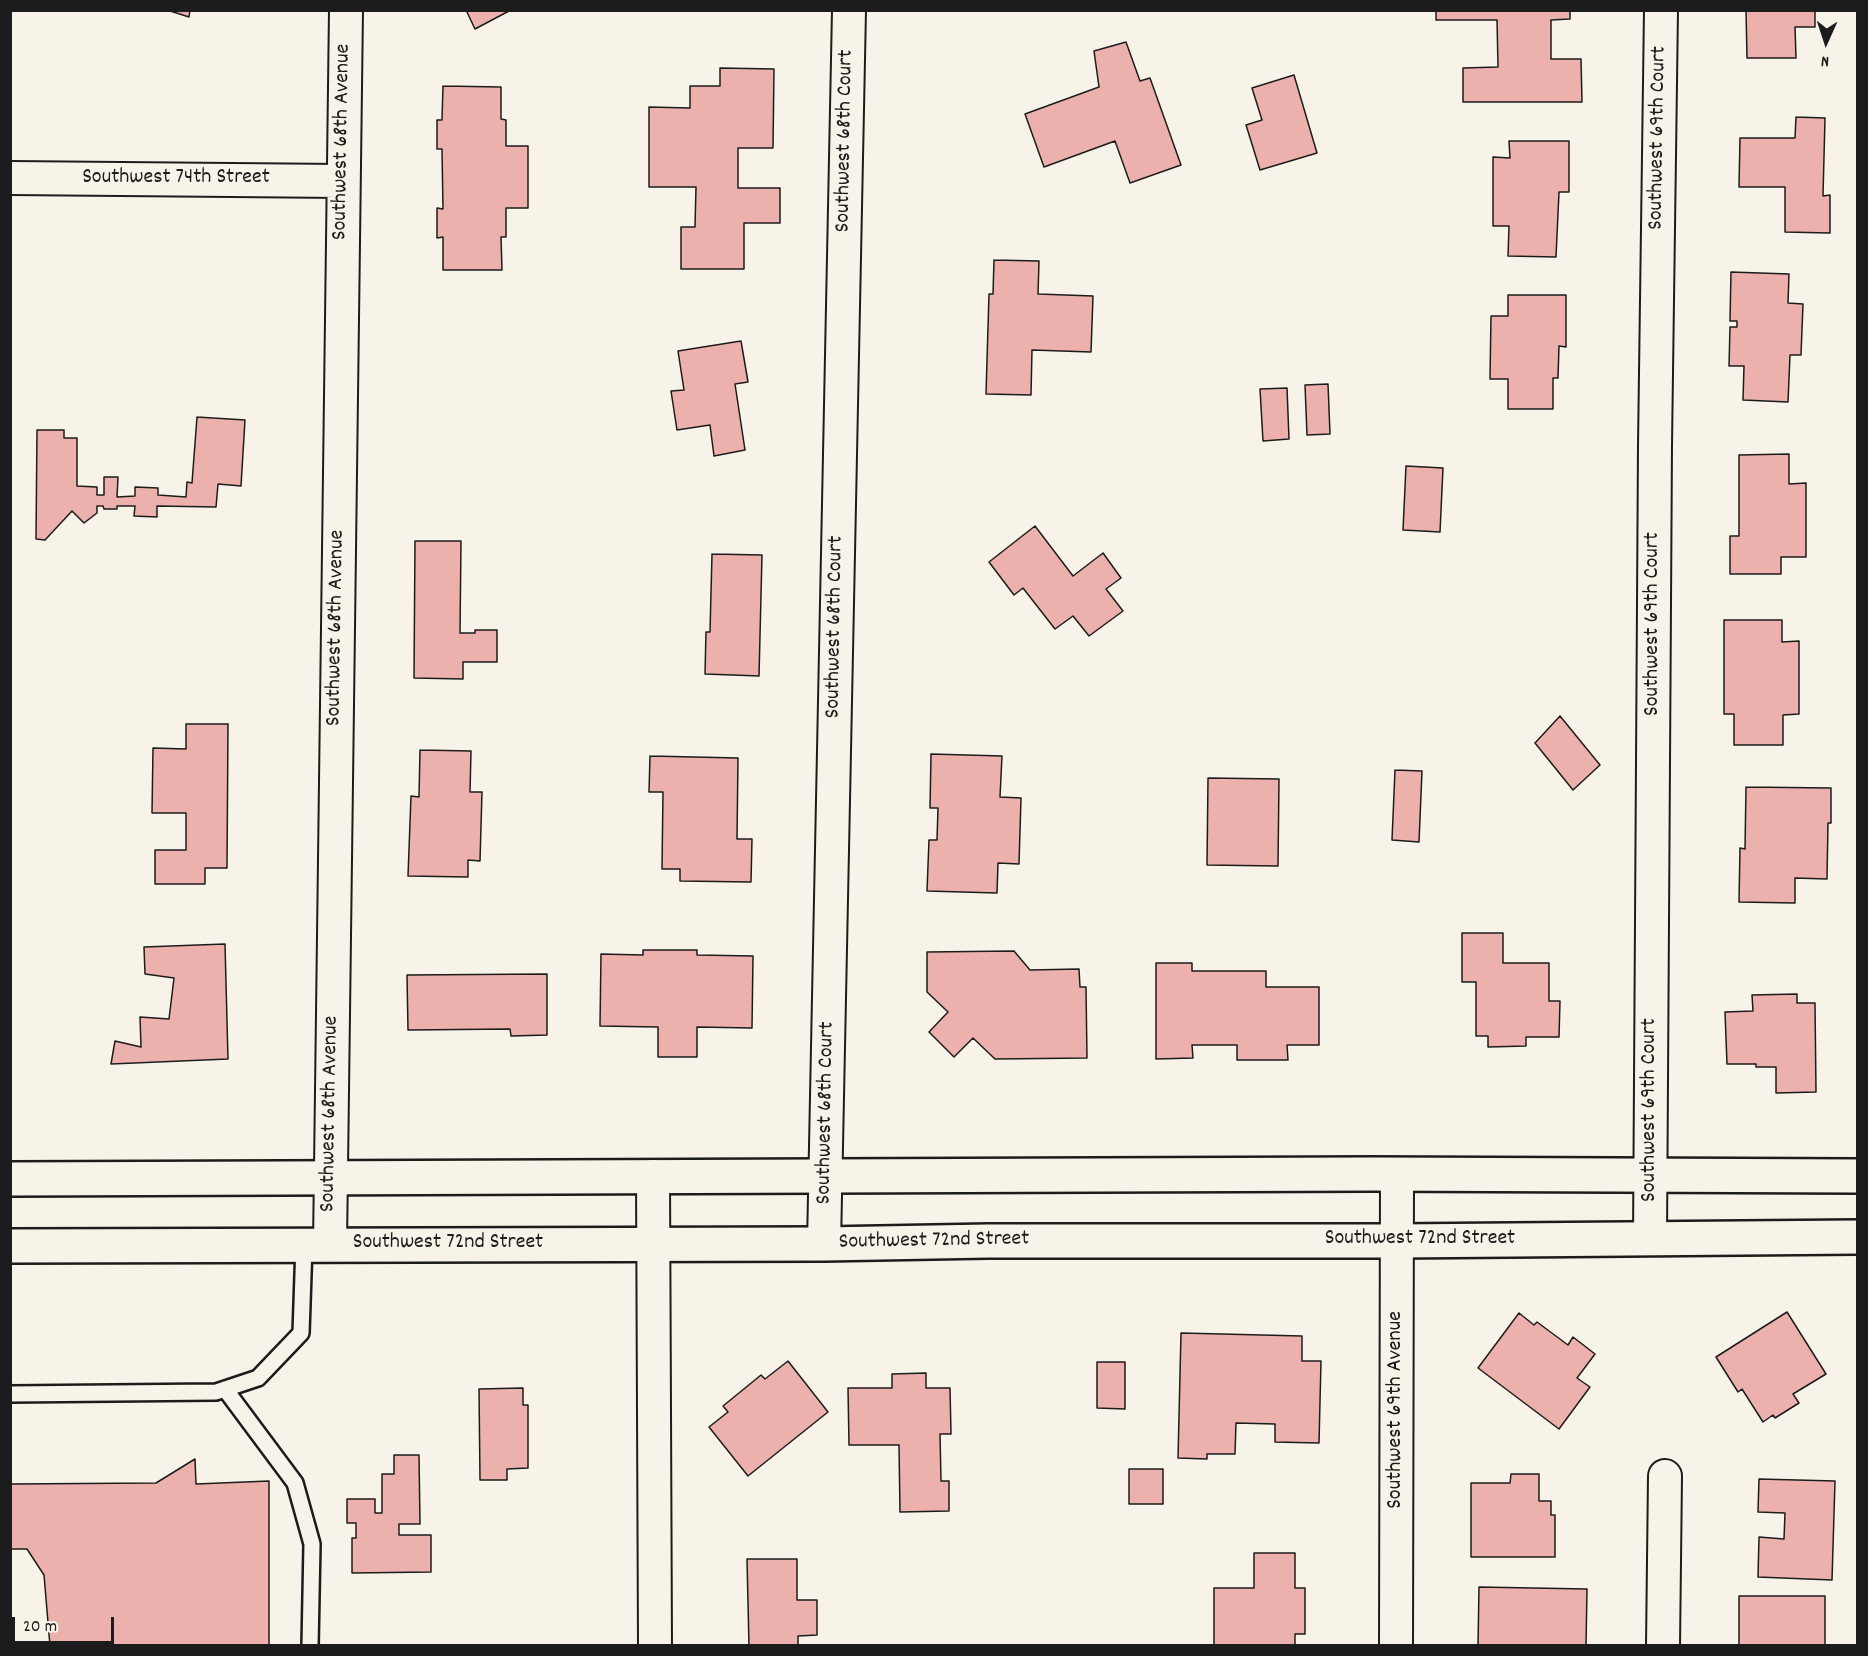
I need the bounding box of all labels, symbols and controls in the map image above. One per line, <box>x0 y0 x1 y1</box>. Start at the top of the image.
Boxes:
north arrow <box>1796 12 1856 72</box>
street label: Southwest 68th Avenue <box>328 44 358 240</box>
street label: Southwest 69th Court <box>1644 46 1674 230</box>
street label: Southwest 68th Court <box>831 49 861 233</box>
text: N <box>1820 49 1830 72</box>
street label: Southwest 74th Street <box>82 166 270 192</box>
street label: Southwest 68th Avenue <box>322 530 352 726</box>
street label: Southwest 69th Court <box>1641 532 1667 716</box>
street label: Southwest 68th Court <box>821 535 851 719</box>
street label: Southwest 68th Avenue <box>316 1016 346 1212</box>
street label: Southwest 69th Court <box>1638 1018 1664 1202</box>
street label: Southwest 68th Court <box>812 1021 842 1205</box>
street label: Southwest 72nd Street <box>839 1227 1029 1257</box>
street label: Southwest 72nd Street <box>1325 1227 1515 1253</box>
street label: Southwest 72nd Street <box>353 1231 543 1257</box>
street label: Southwest 69th Avenue <box>1384 1311 1410 1509</box>
scale bar <box>15 1605 117 1643</box>
text: 20 m <box>23 1615 57 1640</box>

